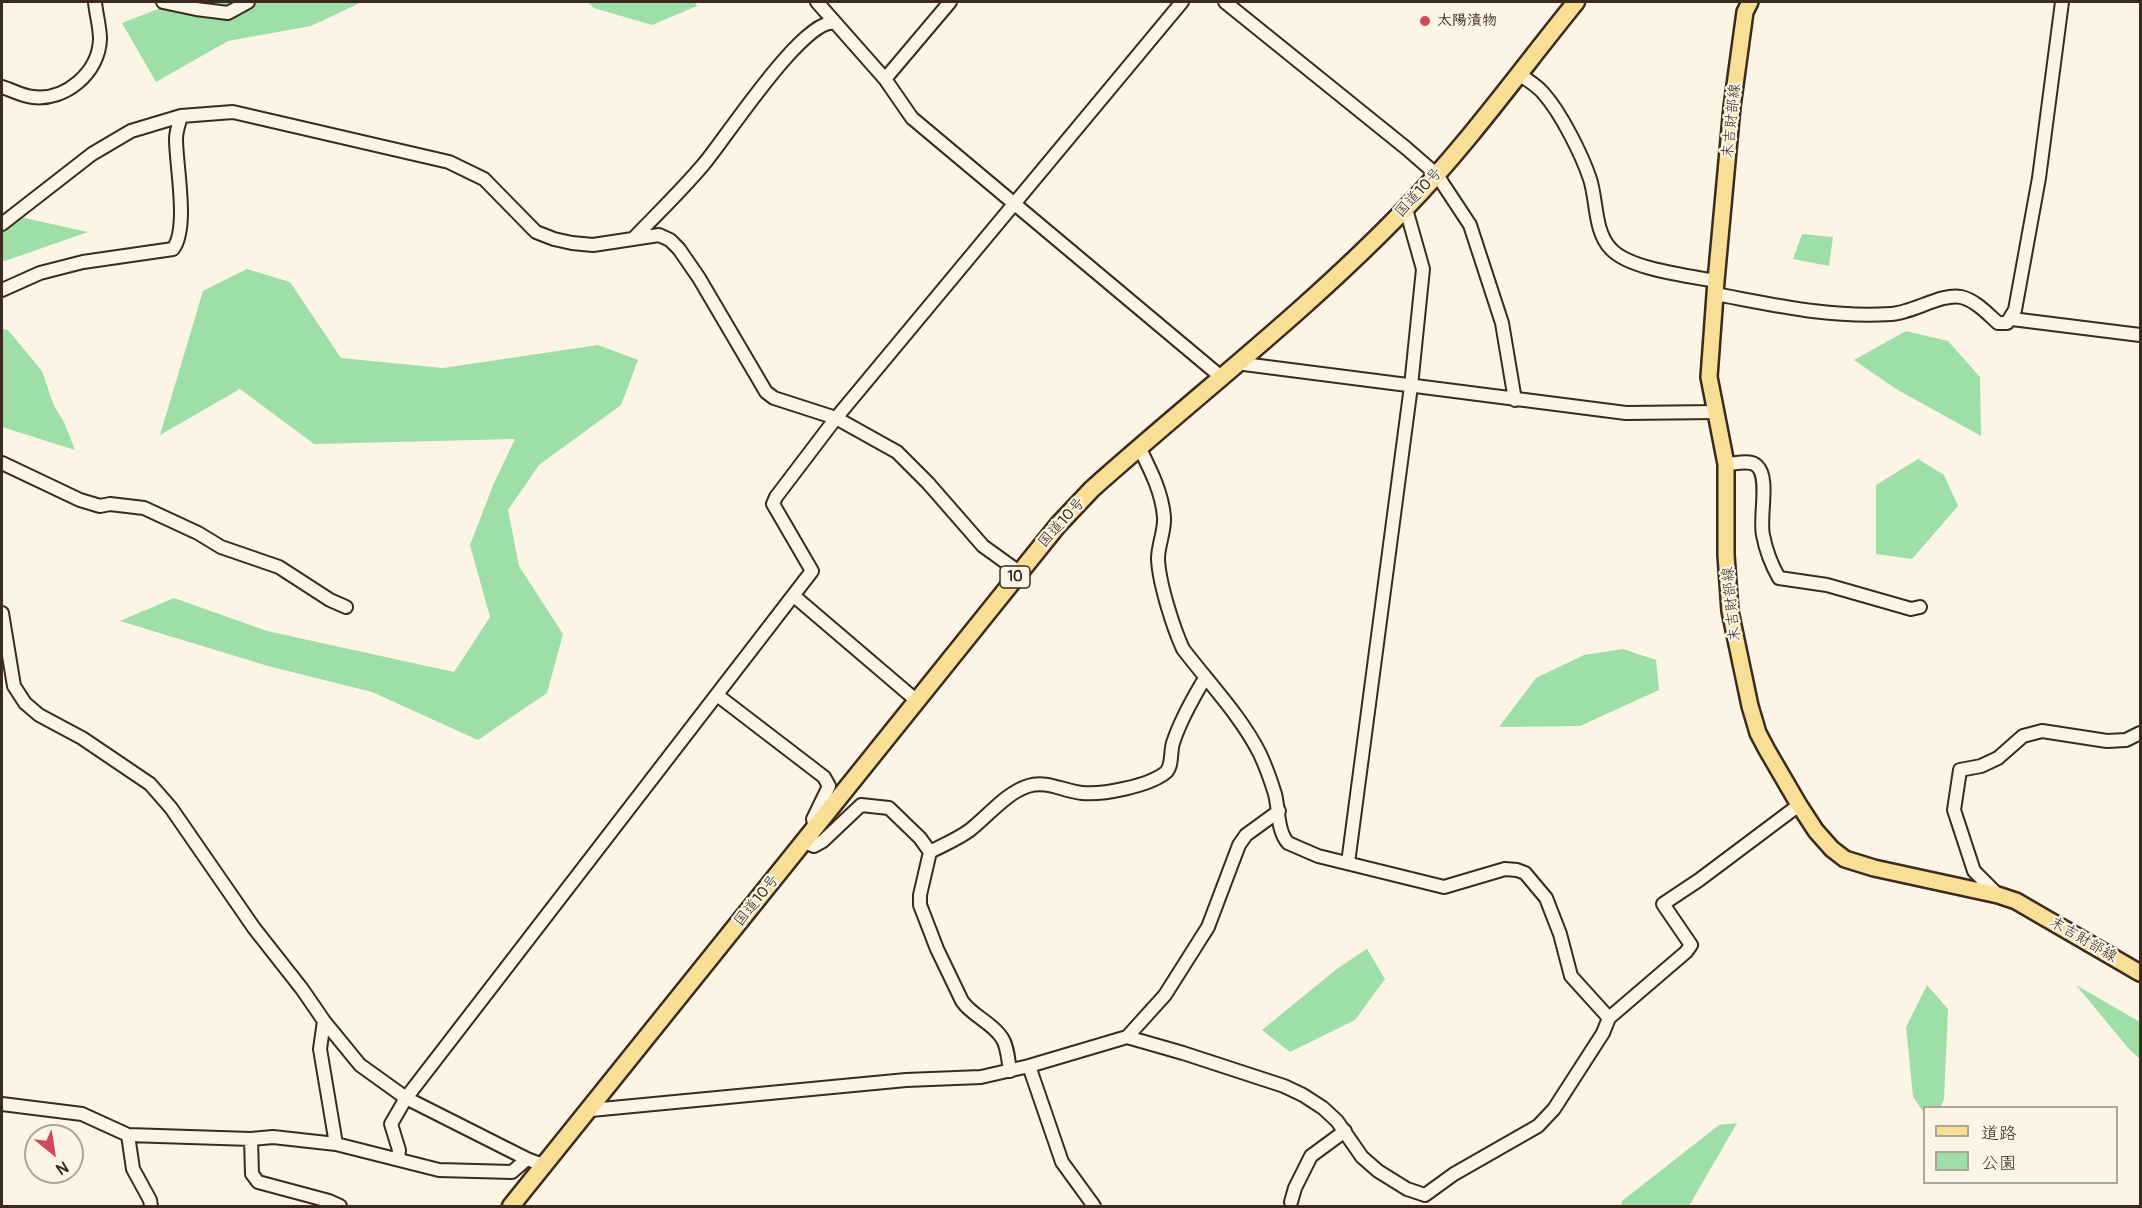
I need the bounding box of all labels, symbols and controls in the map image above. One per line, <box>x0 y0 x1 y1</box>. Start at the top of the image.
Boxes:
place label: 太陽漬物 <box>1437 12 1497 30</box>
marker: 太陽漬物 <box>1418 14 1432 28</box>
street label: 末吉財部線 <box>1719 83 1745 159</box>
street label: 国道10号 <box>1392 165 1446 221</box>
street label: 国道10号 <box>1035 494 1089 552</box>
road number: 10 <box>1000 566 1030 588</box>
street label: 末吉財部線 <box>1719 566 1745 642</box>
street label: 国道10号 <box>731 872 783 930</box>
street label: 末吉財部線 <box>2046 913 2120 967</box>
legend <box>1923 1106 2118 1184</box>
text: 道路 <box>1981 1122 2017 1145</box>
north arrow <box>24 1124 84 1184</box>
text: 公園 <box>1981 1152 2017 1175</box>
text: N <box>52 1156 72 1179</box>

